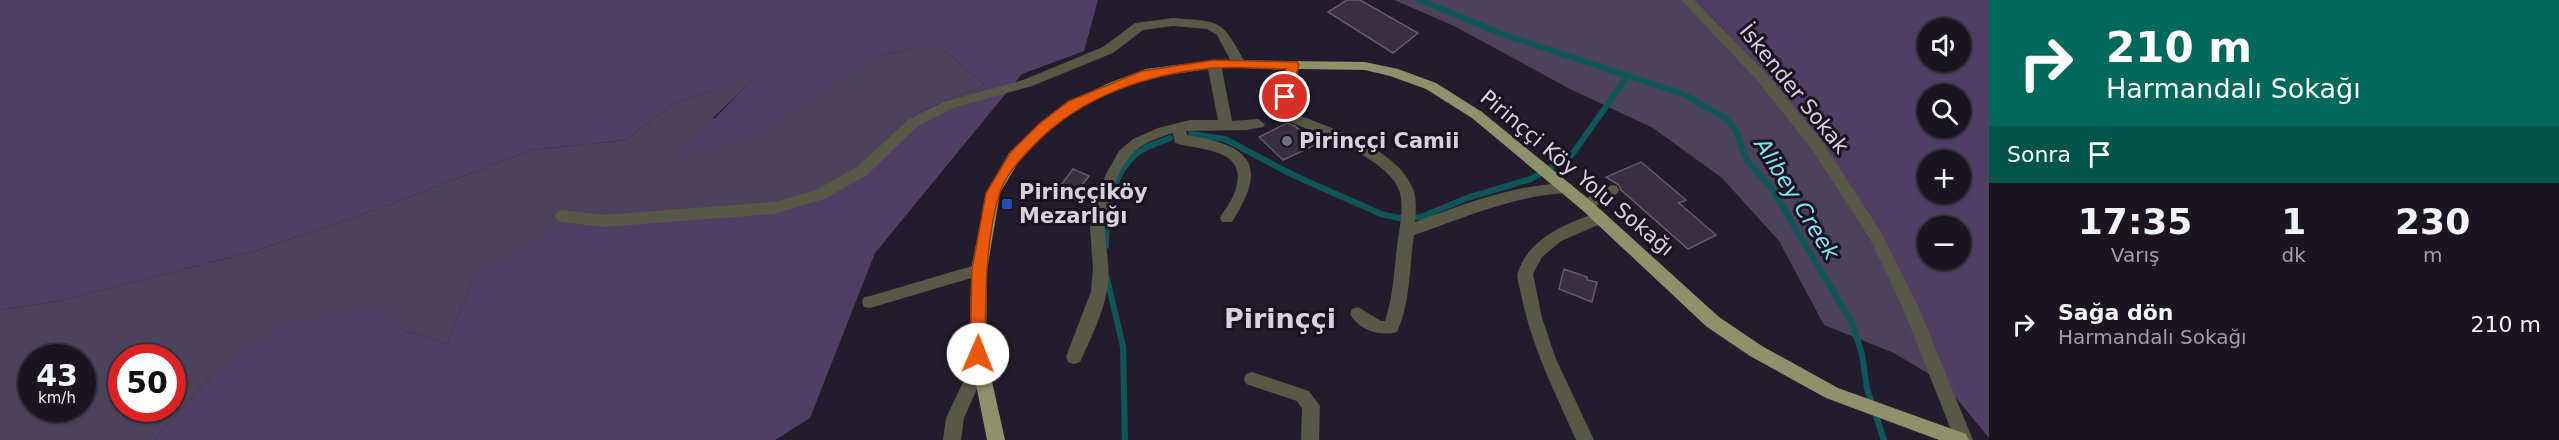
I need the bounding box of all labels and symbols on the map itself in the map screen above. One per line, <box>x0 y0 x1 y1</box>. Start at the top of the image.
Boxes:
street label: İskender Sokak <box>1735 19 1855 159</box>
pin <box>1259 71 1310 122</box>
street label: Pirinççi Köy Yolu Sokağı <box>1476 85 1678 261</box>
place label: Pirinççi Camii <box>1299 129 1459 153</box>
water label: Alibey Creek <box>1749 132 1845 266</box>
marker: Pirinççi Camii <box>1280 134 1294 148</box>
place label: Pirinççiköy Mezarlığı <box>1019 180 1148 228</box>
marker: Pirinççiköy Mezarlığı <box>1000 197 1014 211</box>
district label: Pirinççi <box>1224 303 1336 334</box>
position arrow <box>946 322 1010 386</box>
speed limit sign: 50 <box>108 344 186 422</box>

